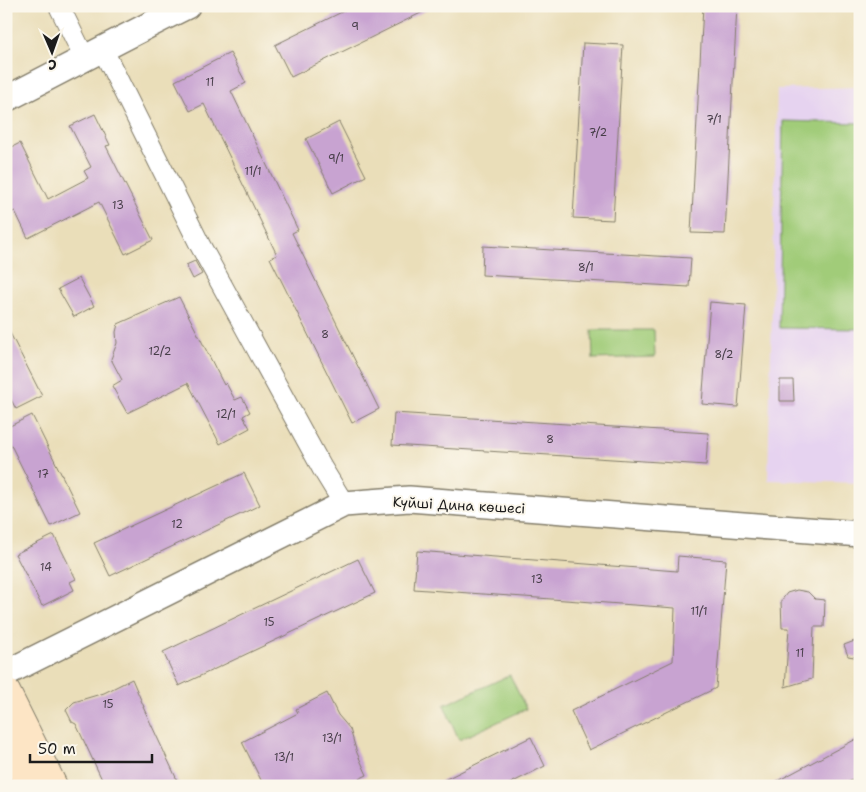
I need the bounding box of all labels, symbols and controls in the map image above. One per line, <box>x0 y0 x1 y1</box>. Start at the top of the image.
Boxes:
house number: 9 <box>351 19 359 34</box>
north arrow <box>28 28 78 78</box>
text: С <box>48 56 57 74</box>
house number: 11 <box>206 75 214 90</box>
house number: 7/1 <box>706 112 722 127</box>
house number: 7/2 <box>589 125 607 140</box>
house number: 9/1 <box>328 151 344 166</box>
house number: 11/1 <box>245 164 262 179</box>
house number: 13 <box>112 198 124 213</box>
house number: 8/1 <box>578 260 594 275</box>
house number: 8 <box>321 327 329 342</box>
house number: 12/2 <box>149 344 171 359</box>
house number: 8/2 <box>715 347 733 362</box>
house number: 12/1 <box>216 407 236 422</box>
house number: 8 <box>546 432 554 447</box>
house number: 17 <box>37 467 49 482</box>
street label: Күйші Дина көшесі <box>392 493 526 517</box>
house number: 12 <box>171 517 183 532</box>
house number: 14 <box>40 560 52 575</box>
house number: 13 <box>531 572 543 587</box>
house number: 11/1 <box>691 604 708 619</box>
house number: 15 <box>263 615 275 630</box>
house number: 11 <box>796 646 804 661</box>
house number: 15 <box>102 697 114 712</box>
house number: 13/1 <box>322 731 342 746</box>
scale bar <box>30 732 152 764</box>
text: 50 m <box>38 739 76 759</box>
house number: 13/1 <box>274 750 294 765</box>

